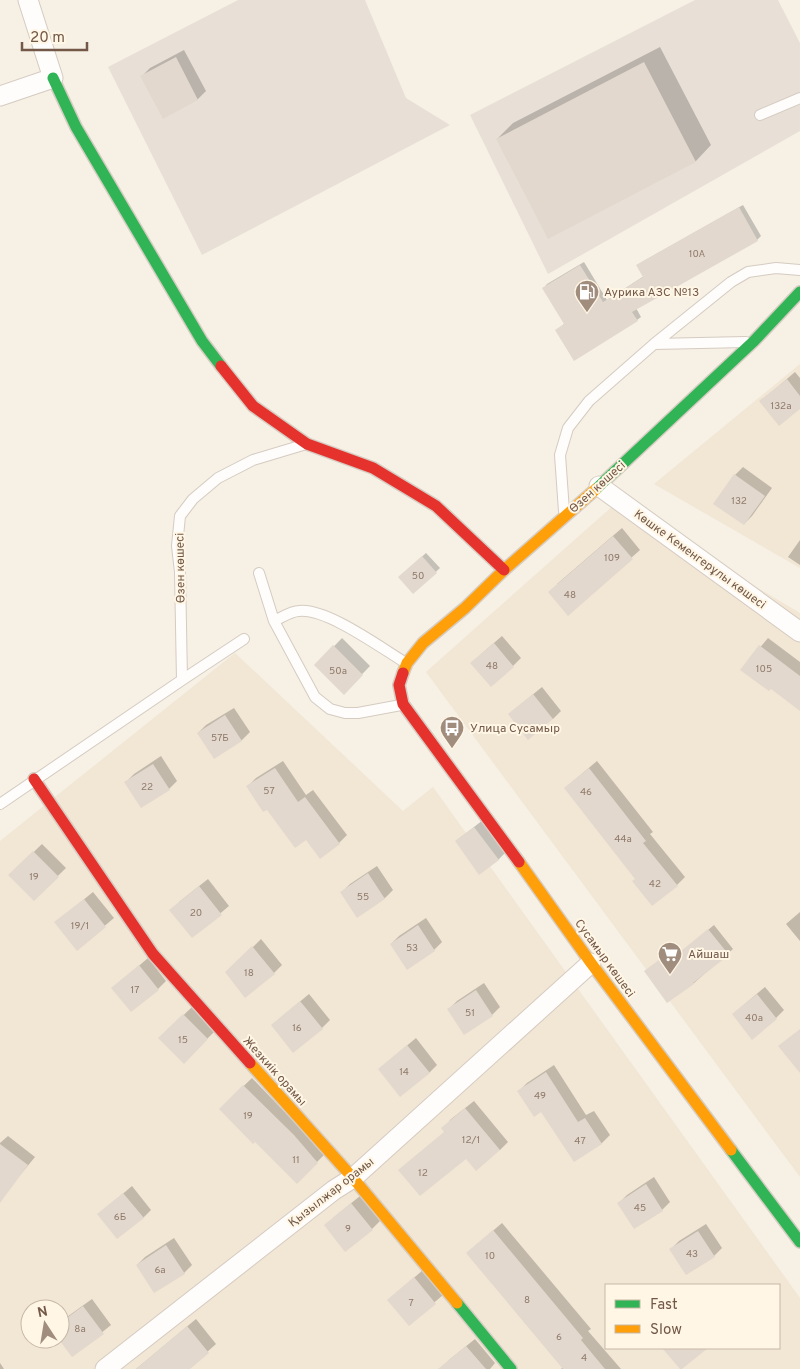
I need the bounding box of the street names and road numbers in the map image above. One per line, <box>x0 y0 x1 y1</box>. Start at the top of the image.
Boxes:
street label: Өзен көшесі <box>566 458 629 517</box>
street label: Көшке Кеменгерұлы көшесі <box>630 507 769 613</box>
street label: Өзен көшесі <box>172 533 190 603</box>
street label: Сусамыр көшесі <box>570 916 638 1001</box>
street label: Жезкиік орамы <box>239 1034 310 1110</box>
street label: Қызылжар орамы <box>285 1154 378 1231</box>

